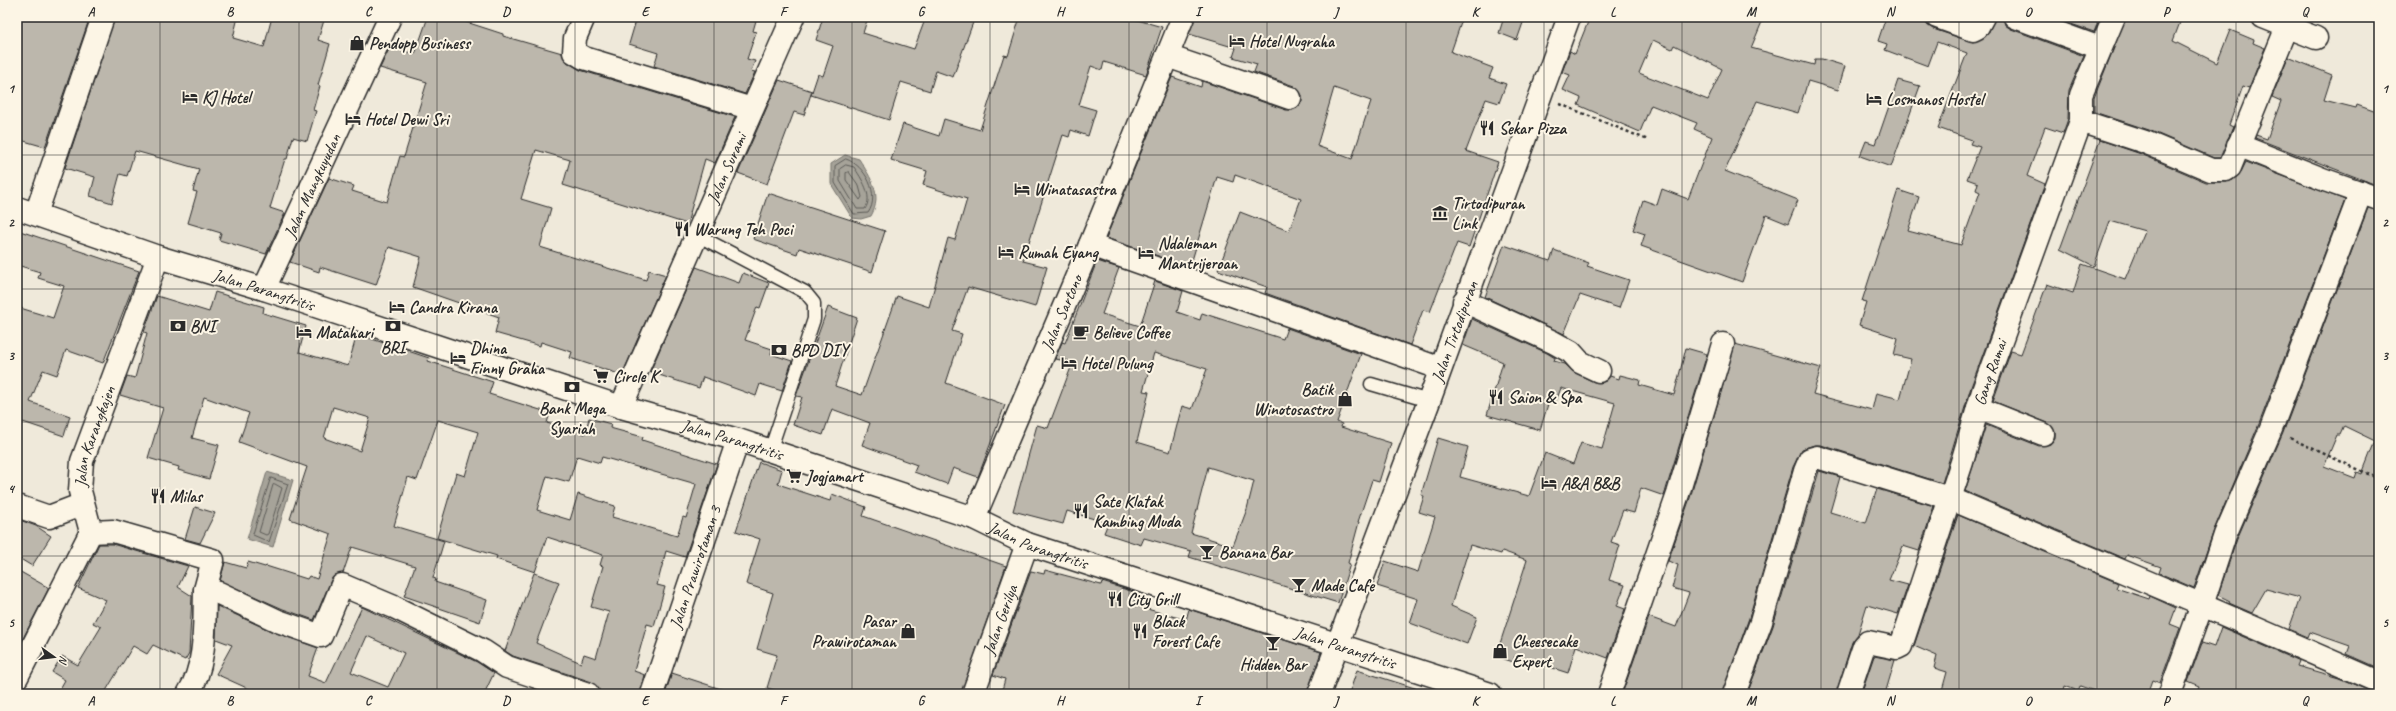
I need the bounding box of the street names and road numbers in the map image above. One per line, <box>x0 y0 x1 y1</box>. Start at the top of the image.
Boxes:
street label: Jalan Surami <box>701 128 752 208</box>
street label: Jalan Mangkuyudan <box>278 130 345 242</box>
street label: Jalan Parangtritis <box>210 263 319 316</box>
street label: Jalan Sartono <box>1035 270 1087 355</box>
street label: Jalan Tirtodipuran <box>1426 278 1483 386</box>
street label: Gang Ramai <box>1969 335 2012 408</box>
street label: Jalan Karangkajen <box>70 382 120 489</box>
street label: Jalan Parangtritis <box>678 414 788 465</box>
street label: Jalan Prawirotaman 3 <box>664 502 726 632</box>
street label: Jalan Parangtritis <box>984 516 1093 574</box>
street label: Jalan Gerilya <box>977 581 1022 658</box>
street label: Jalan Parangtritis <box>1291 621 1401 674</box>

